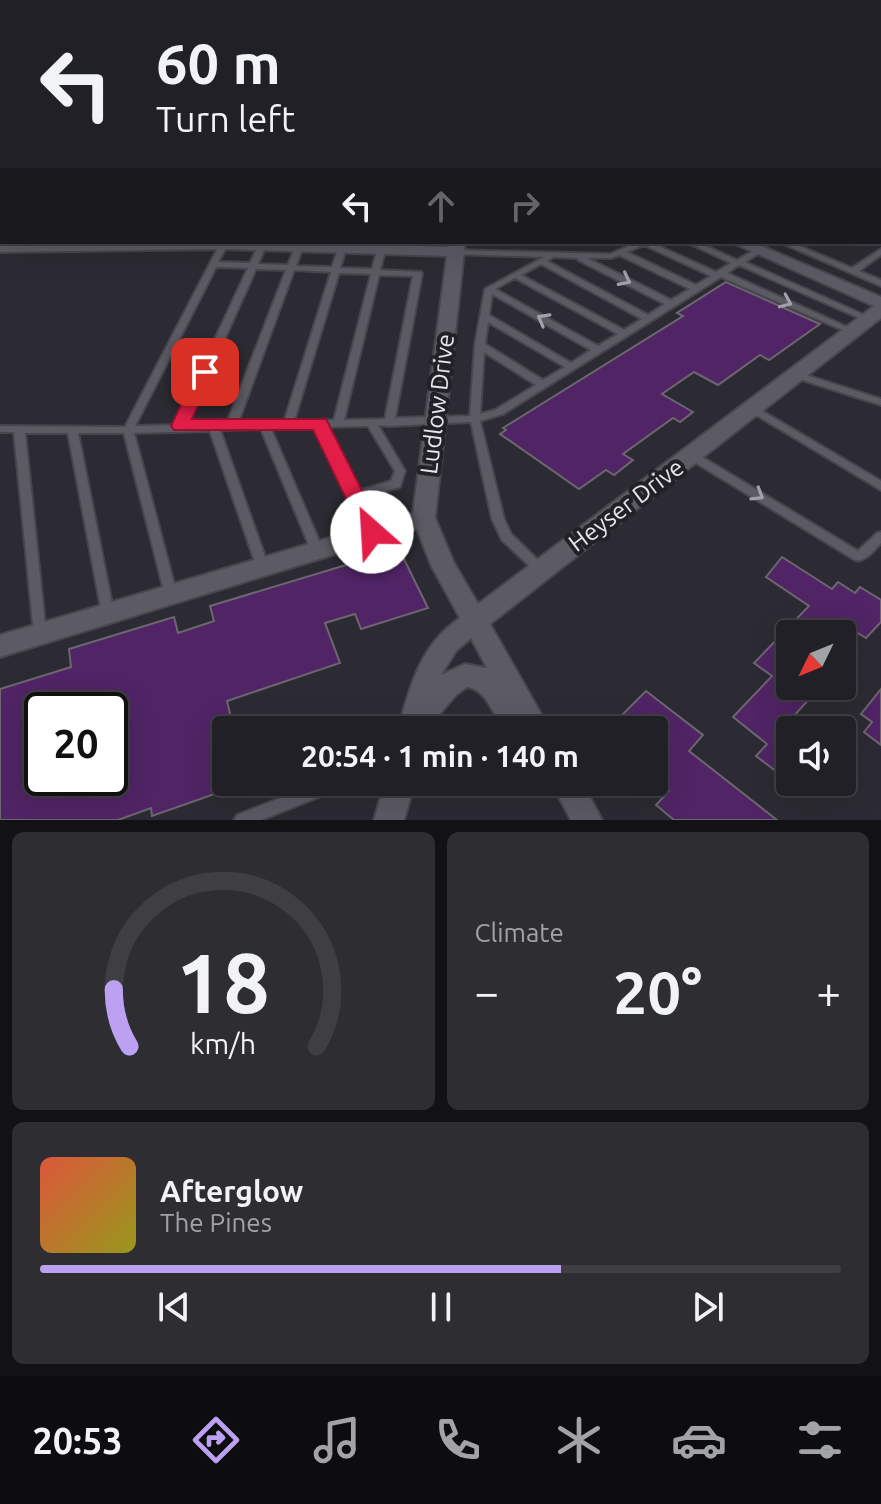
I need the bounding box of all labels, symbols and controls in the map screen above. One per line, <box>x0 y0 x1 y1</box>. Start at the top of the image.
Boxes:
icon: left <box>24 32 128 136</box>
text: 60 m <box>156 32 281 95</box>
text: Turn left <box>156 98 295 139</box>
icon: left <box>335 184 379 228</box>
icon: ahead <box>419 184 463 228</box>
icon: right <box>503 184 547 228</box>
one-way arrow <box>616 270 631 286</box>
one-way arrow <box>778 293 792 309</box>
one-way arrow <box>537 313 552 329</box>
street label: Ludlow Drive <box>415 332 459 476</box>
pin <box>171 338 239 406</box>
icon: arrive <box>183 350 227 394</box>
street label: Heyser Drive <box>563 453 689 557</box>
one-way arrow <box>750 486 764 501</box>
position arrow <box>330 490 414 574</box>
north arrow <box>776 620 856 700</box>
map controls <box>776 620 856 796</box>
speed limit sign: 20 <box>24 692 128 796</box>
button: sound <box>776 716 856 796</box>
text: 20:54 · 1 min · 140 m <box>301 739 579 773</box>
text: Climate <box>475 918 564 947</box>
text: 18 <box>176 935 270 1029</box>
text: 20° <box>613 958 702 1025</box>
text: − <box>475 967 499 1016</box>
text: + <box>816 967 841 1016</box>
text: km/h <box>190 1027 256 1059</box>
text: Afterglow <box>160 1174 303 1208</box>
text: The Pines <box>160 1208 272 1237</box>
icon: previous <box>152 1285 196 1329</box>
icon: pause <box>419 1285 463 1329</box>
icon: next <box>686 1285 730 1329</box>
icon: directions <box>188 1412 244 1468</box>
icon: music <box>309 1412 365 1468</box>
icon: phone <box>430 1412 486 1468</box>
icon: climate <box>551 1412 607 1468</box>
icon: car <box>671 1412 727 1468</box>
icon: filters <box>792 1412 848 1468</box>
text: 20:53 <box>32 1420 123 1461</box>

